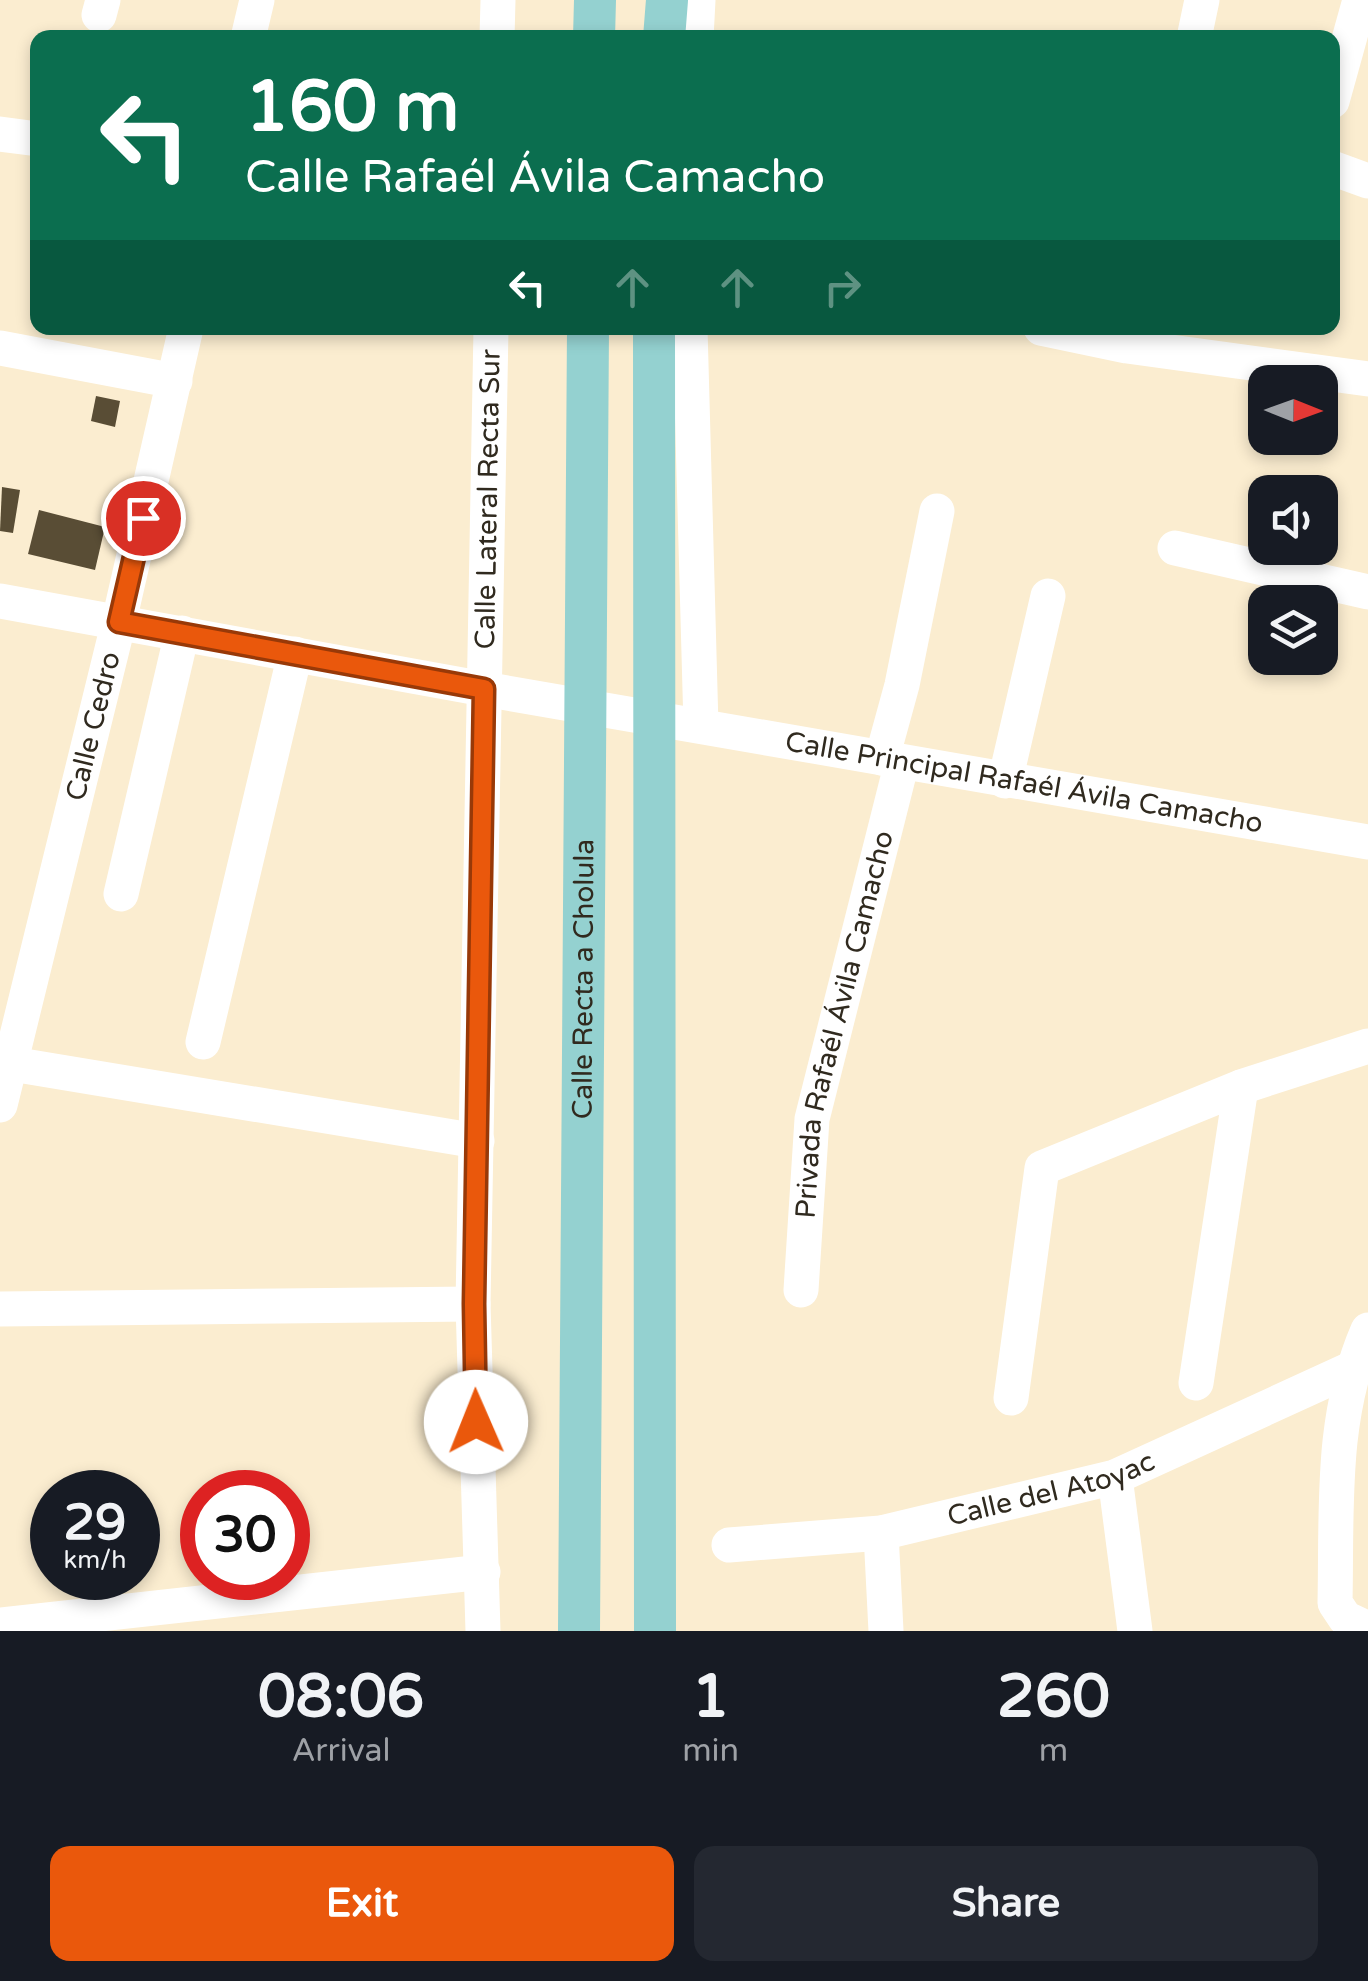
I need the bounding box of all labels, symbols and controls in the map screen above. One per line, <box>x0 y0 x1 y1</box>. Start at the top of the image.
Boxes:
text: 160 m <box>245 66 459 150</box>
icon: left <box>80 70 210 200</box>
text: Calle Rafaél Ávila Camacho <box>245 151 825 205</box>
icon: left <box>500 260 555 315</box>
icon: ahead <box>605 260 660 315</box>
icon: ahead <box>710 260 765 315</box>
icon: right <box>815 260 870 315</box>
street label: Calle Lateral Recta Sur <box>468 349 508 650</box>
north arrow <box>1248 365 1338 455</box>
map controls <box>1248 365 1338 675</box>
button: sound <box>1248 475 1338 565</box>
pin <box>101 476 186 561</box>
icon: arrive <box>116 491 171 546</box>
button: layers <box>1248 585 1338 675</box>
street label: Calle Cedro <box>58 648 128 804</box>
street label: Calle Principal Rafaél Ávila Camacho <box>783 724 1265 841</box>
street label: Privada Rafaél Ávila Camacho <box>789 827 901 1219</box>
street label: Calle Recta a Cholula <box>566 839 601 1119</box>
position arrow <box>424 1370 528 1474</box>
street label: Calle del Atoyac <box>944 1444 1160 1534</box>
speed limit sign: 30 <box>180 1470 310 1600</box>
text: 29 <box>64 1493 126 1553</box>
text: km/h <box>64 1545 126 1575</box>
text: 08:06 <box>258 1661 424 1733</box>
text: 1 <box>692 1661 729 1733</box>
text: 260 <box>997 1661 1110 1733</box>
text: Arrival <box>292 1732 391 1770</box>
text: min <box>682 1732 739 1770</box>
text: m <box>1039 1732 1068 1770</box>
button: Exit <box>50 1846 674 1961</box>
button: Share <box>694 1846 1318 1961</box>

